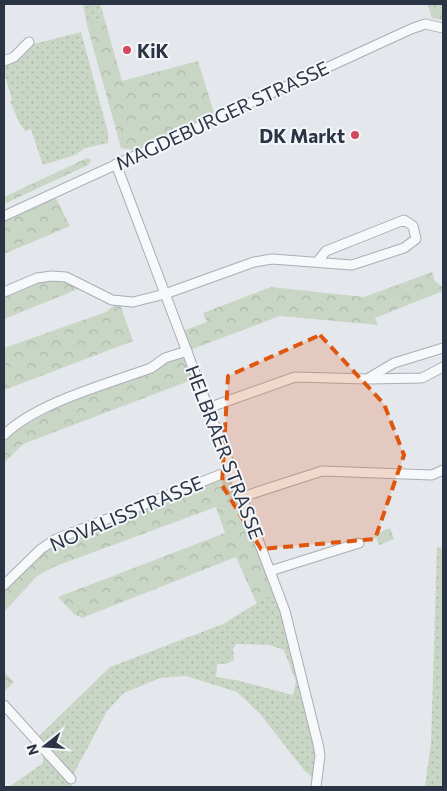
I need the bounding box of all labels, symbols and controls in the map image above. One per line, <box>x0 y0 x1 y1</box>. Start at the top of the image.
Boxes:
place label: KiK <box>137 39 169 62</box>
marker: KiK <box>121 44 133 56</box>
street label: MAGDEBURGER STRASSE <box>112 55 332 175</box>
place label: DK Markt <box>259 124 345 147</box>
marker: DK Markt <box>349 129 361 141</box>
street label: HELBRAER STRASSE <box>181 362 269 542</box>
street label: NOVALISSTRASSE <box>46 470 206 556</box>
north arrow <box>20 721 70 771</box>
text: N <box>22 742 42 757</box>

